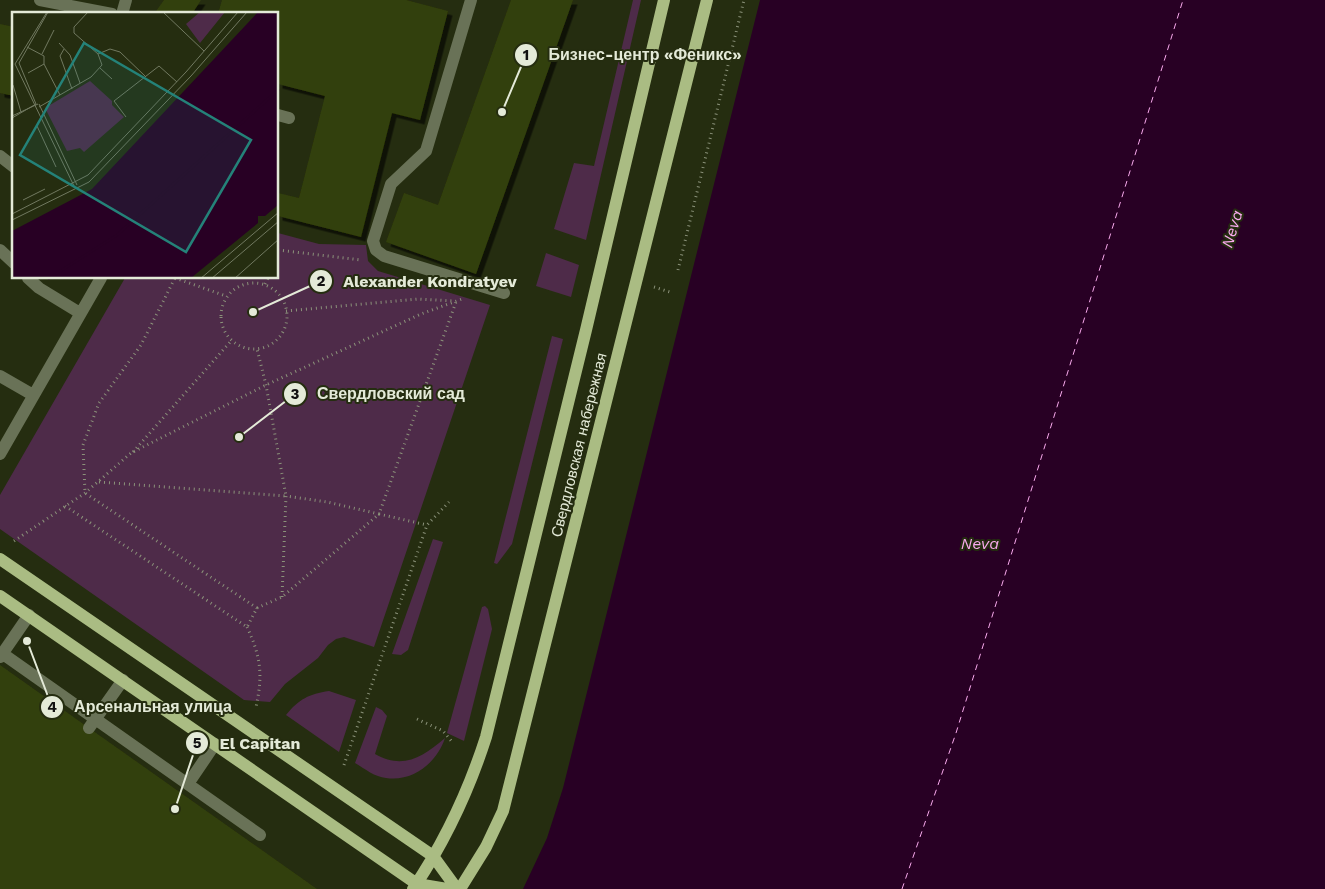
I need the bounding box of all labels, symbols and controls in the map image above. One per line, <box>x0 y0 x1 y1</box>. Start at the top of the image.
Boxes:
inset map <box>12 12 279 279</box>
callout: Бизнес-центр «Феникс» <box>513 39 751 70</box>
text: Бизнес-центр «Феникс» <box>548 45 742 64</box>
text: 1 <box>523 46 529 64</box>
water label: Neva <box>1217 208 1247 250</box>
callout: Alexander Kondratyev <box>308 265 527 296</box>
text: 2 <box>317 272 326 290</box>
text: Alexander Kondratyev <box>343 272 517 291</box>
street label: Свердловская набережная <box>547 351 611 539</box>
callout: Свердловский сад <box>282 378 476 409</box>
text: Свердловский сад <box>317 384 465 403</box>
text: 3 <box>291 385 300 403</box>
water label: Neva <box>961 534 999 553</box>
callout: Арсенальная улица <box>40 691 242 722</box>
text: Арсенальная улица <box>74 697 232 716</box>
text: 4 <box>47 698 57 716</box>
callout: El Capitan <box>184 728 310 759</box>
text: 5 <box>193 734 202 752</box>
text: El Capitan <box>220 734 300 753</box>

